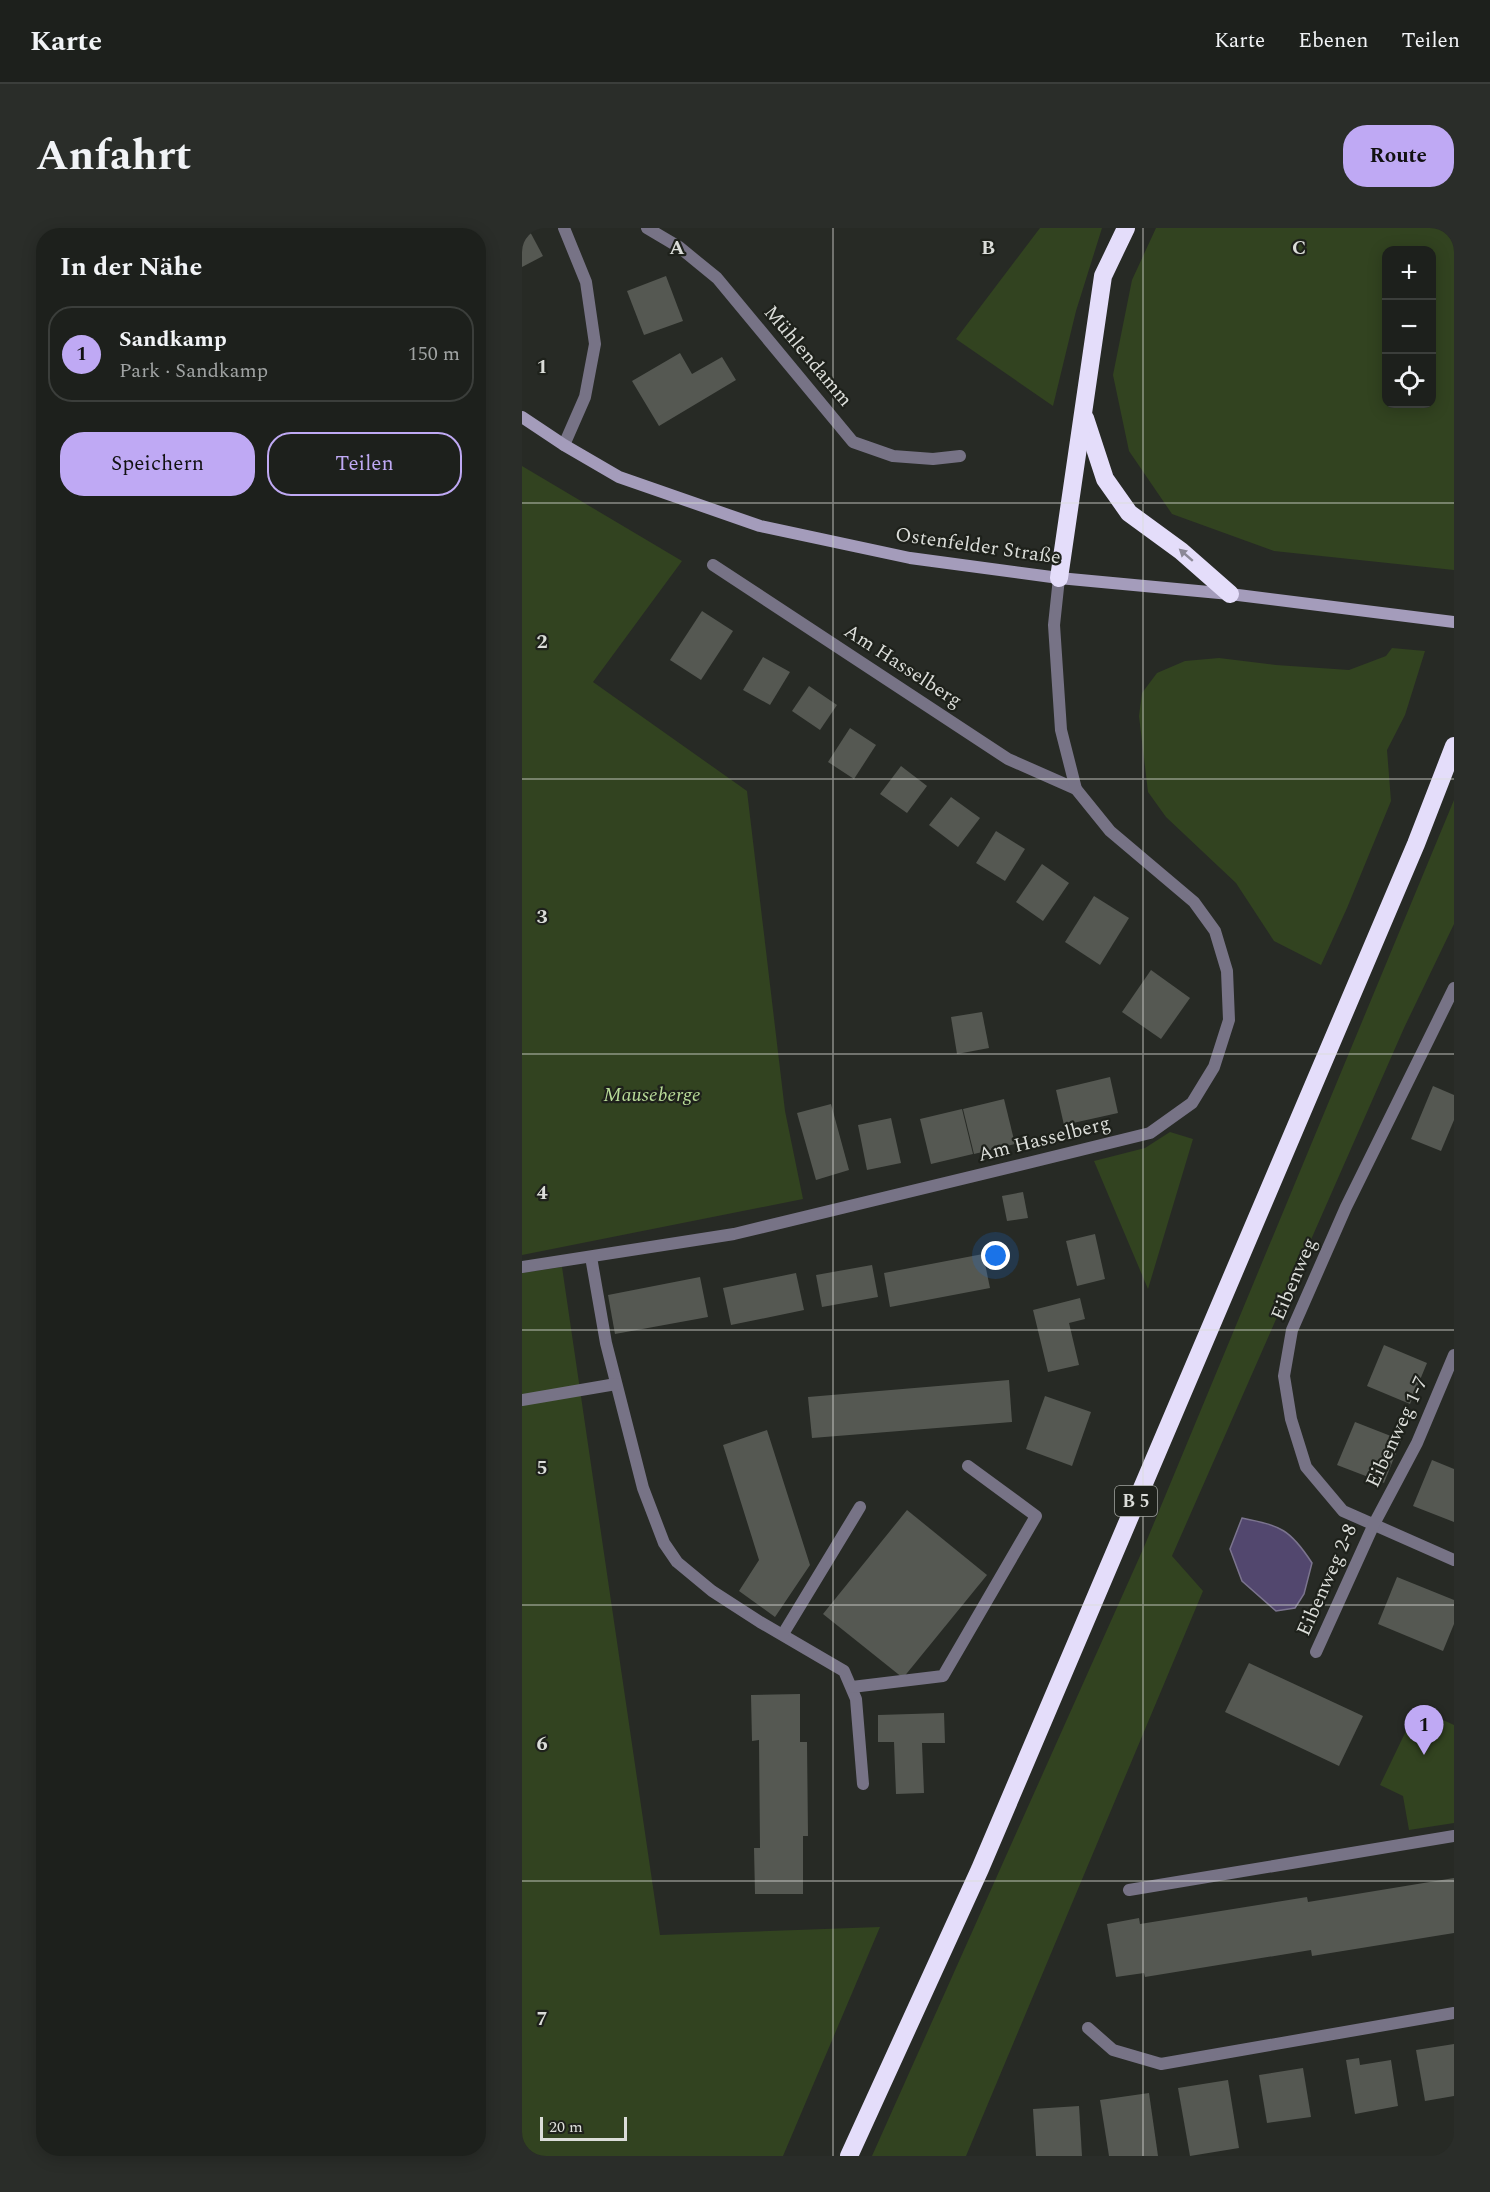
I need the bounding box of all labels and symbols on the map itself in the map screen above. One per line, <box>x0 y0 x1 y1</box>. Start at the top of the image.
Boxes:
text: A <box>669 233 685 263</box>
text: B <box>981 233 995 263</box>
text: C <box>1292 233 1306 263</box>
street label: Mühlendamm <box>756 299 860 413</box>
text: 1 <box>536 352 548 382</box>
street label: Ostenfelder Straße <box>893 520 1063 572</box>
one-way arrow <box>1179 549 1194 562</box>
street label: Am Hasselberg <box>838 616 968 716</box>
text: 2 <box>536 627 548 657</box>
text: 3 <box>536 902 548 932</box>
park label: Mauseberge <box>603 1080 701 1110</box>
street label: Am Hasselberg <box>975 1108 1113 1170</box>
text: 4 <box>536 1178 548 1208</box>
street label: Eibenweg <box>1263 1233 1325 1325</box>
your location <box>981 1241 1010 1270</box>
street label: Eibenweg 1-7 <box>1358 1371 1436 1493</box>
text: 5 <box>536 1453 548 1483</box>
road number: B 5 <box>1115 1486 1157 1516</box>
street label: Eibenweg 2-8 <box>1289 1519 1365 1641</box>
pin: 1 <box>1404 1706 1444 1755</box>
text: 6 <box>536 1729 548 1759</box>
text: 7 <box>536 2004 548 2034</box>
scale bar <box>540 2114 627 2142</box>

